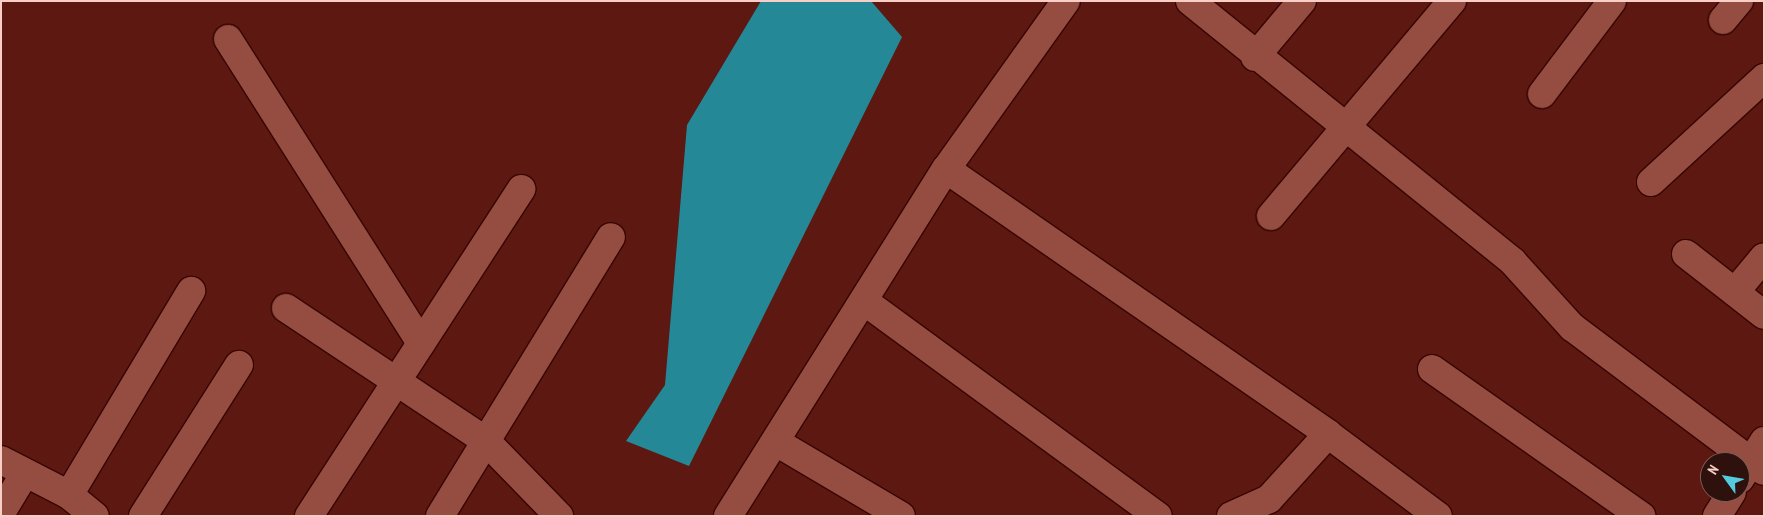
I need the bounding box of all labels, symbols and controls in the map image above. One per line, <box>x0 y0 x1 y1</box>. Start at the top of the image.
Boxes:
north arrow <box>1700 452 1750 502</box>
text: N <box>1703 462 1723 478</box>

